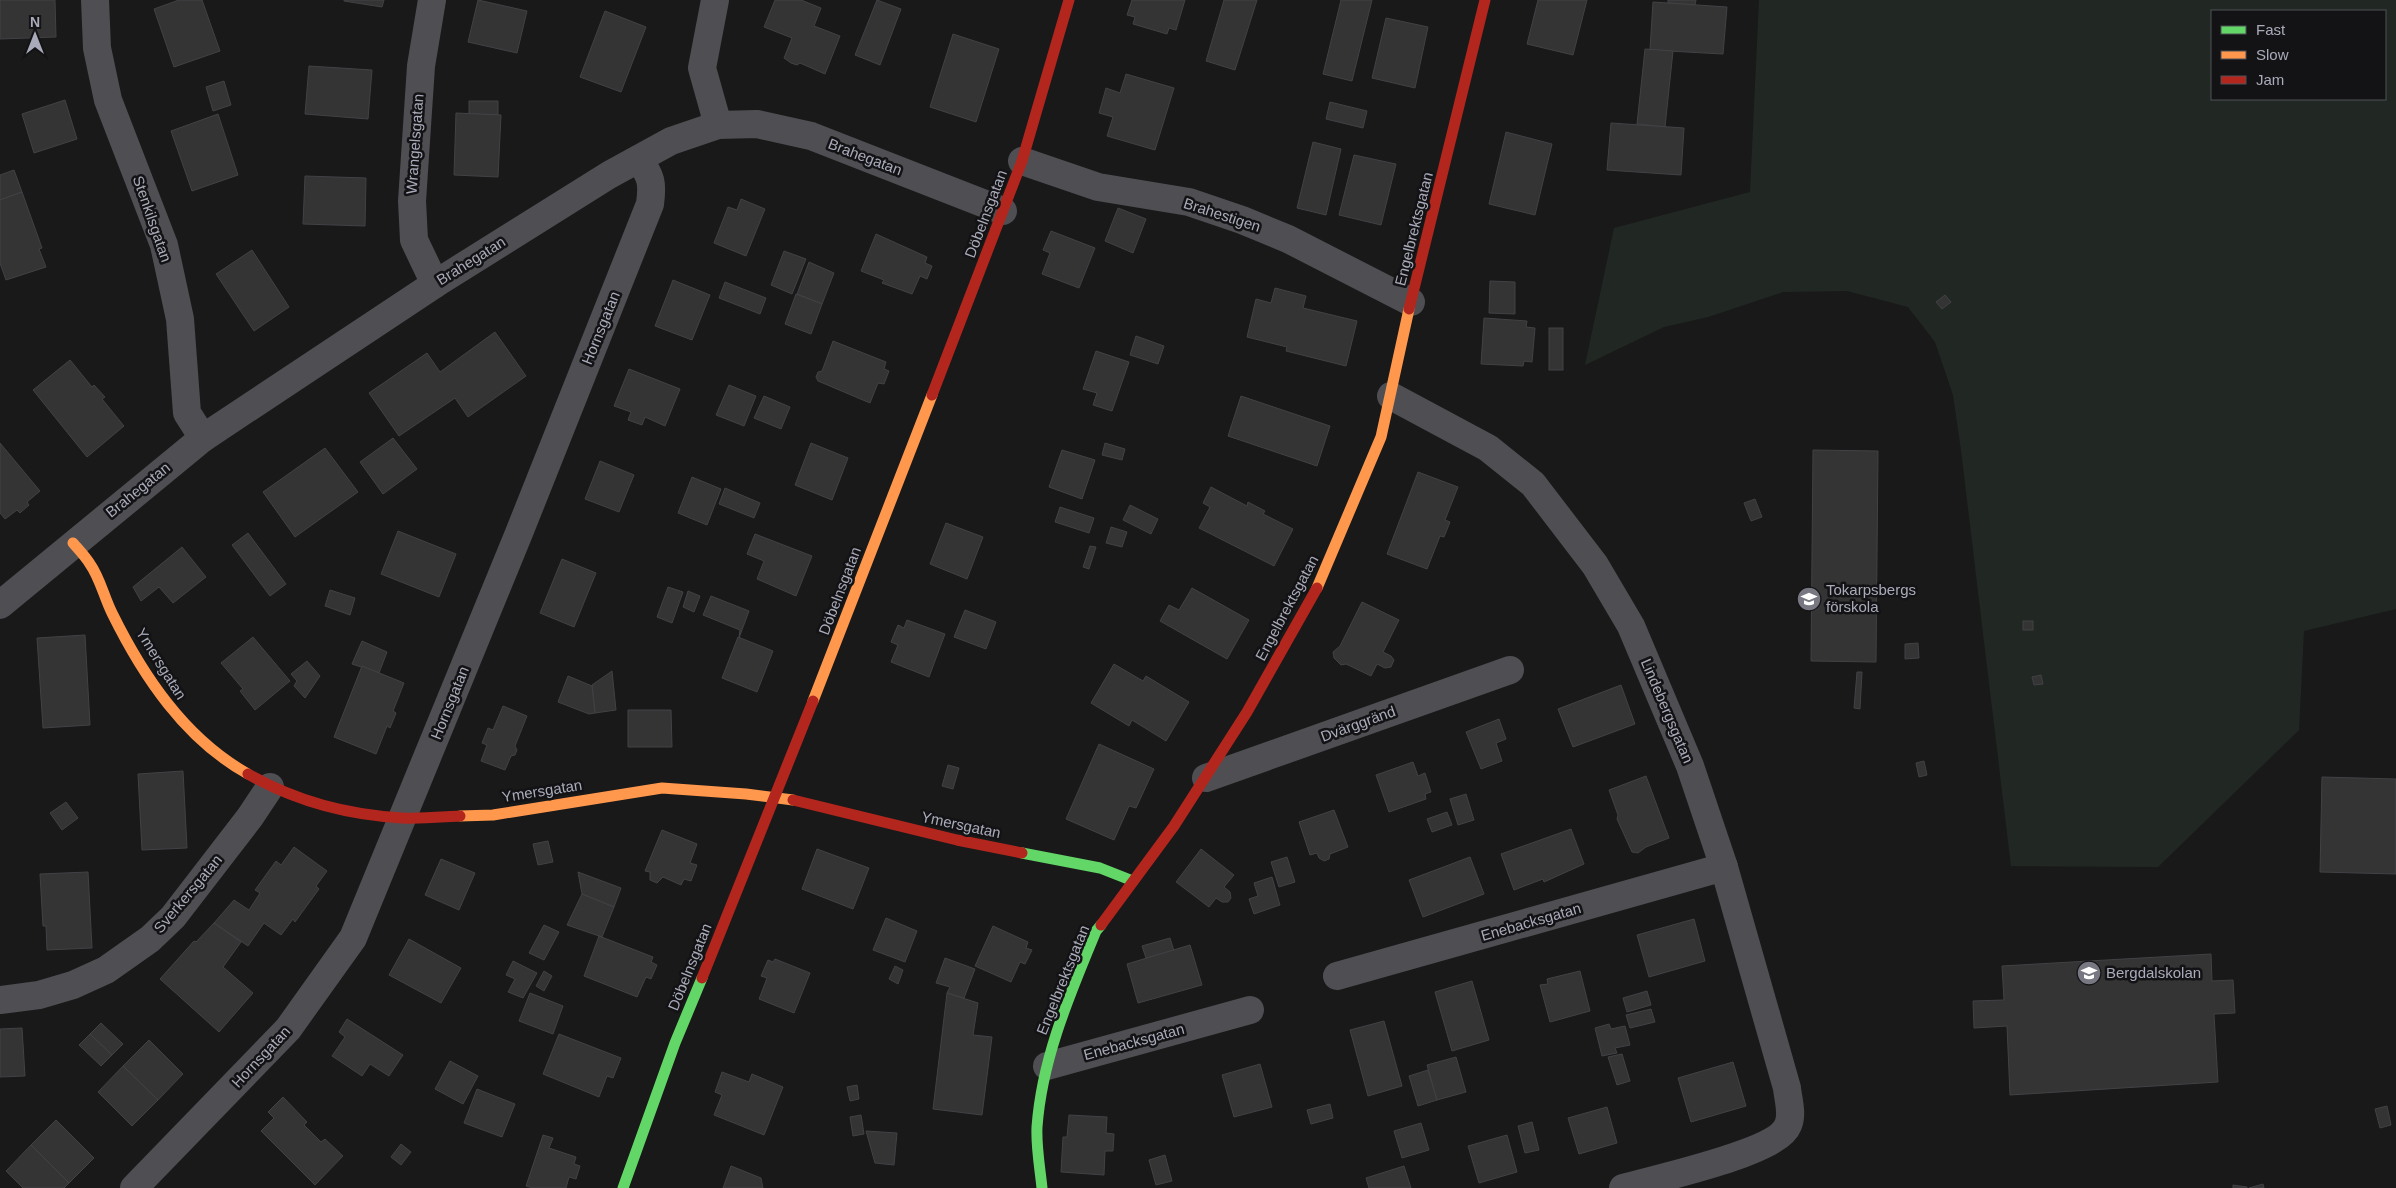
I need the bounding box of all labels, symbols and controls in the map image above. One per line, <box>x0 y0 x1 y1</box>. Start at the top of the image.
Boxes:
north arrow <box>10 10 60 60</box>
legend <box>2211 10 2386 100</box>
text: N <box>30 14 40 30</box>
text: Fast <box>2256 21 2286 38</box>
text: Slow <box>2256 46 2289 63</box>
text: Jam <box>2256 71 2284 88</box>
street label: Wrangelsgatan <box>403 93 426 195</box>
street label: Brahegatan <box>826 135 904 178</box>
street label: Döbelnsgatan <box>961 168 1010 260</box>
street label: Engelbrektsgatan <box>1391 170 1436 288</box>
street label: Stenkilsgatan <box>130 173 175 264</box>
street label: Brahestigen <box>1181 194 1263 235</box>
street label: Brahegatan <box>433 233 508 288</box>
street label: Hornsgatan <box>578 289 623 367</box>
street label: Brahegatan <box>102 459 173 521</box>
street label: Döbelnsgatan <box>815 545 864 637</box>
street label: Engelbrektsgatan <box>1252 552 1321 663</box>
place label: Tokarpsbergs förskola <box>1826 581 1916 615</box>
school or university icon: Tokarpsbergs förskola <box>1796 586 1822 612</box>
street label: Ymersgatan <box>133 625 190 703</box>
street label: Lindebergsgatan <box>1638 656 1697 766</box>
street label: Hornsgatan <box>427 664 472 742</box>
street label: Dvärggränd <box>1318 702 1398 745</box>
street label: Ymersgatan <box>501 776 583 805</box>
street label: Ymersgatan <box>920 808 1002 841</box>
street label: Sverkersgatan <box>150 851 225 936</box>
street label: Enebacksgatan <box>1479 899 1583 944</box>
street label: Döbelnsgatan <box>664 921 715 1013</box>
street label: Engelbrektsgatan <box>1033 923 1092 1037</box>
school or university icon: Bergdalskolan <box>2076 960 2102 986</box>
place label: Bergdalskolan <box>2106 964 2201 981</box>
street label: Enebacksgatan <box>1082 1020 1186 1063</box>
street label: Hornsgatan <box>228 1022 293 1091</box>

